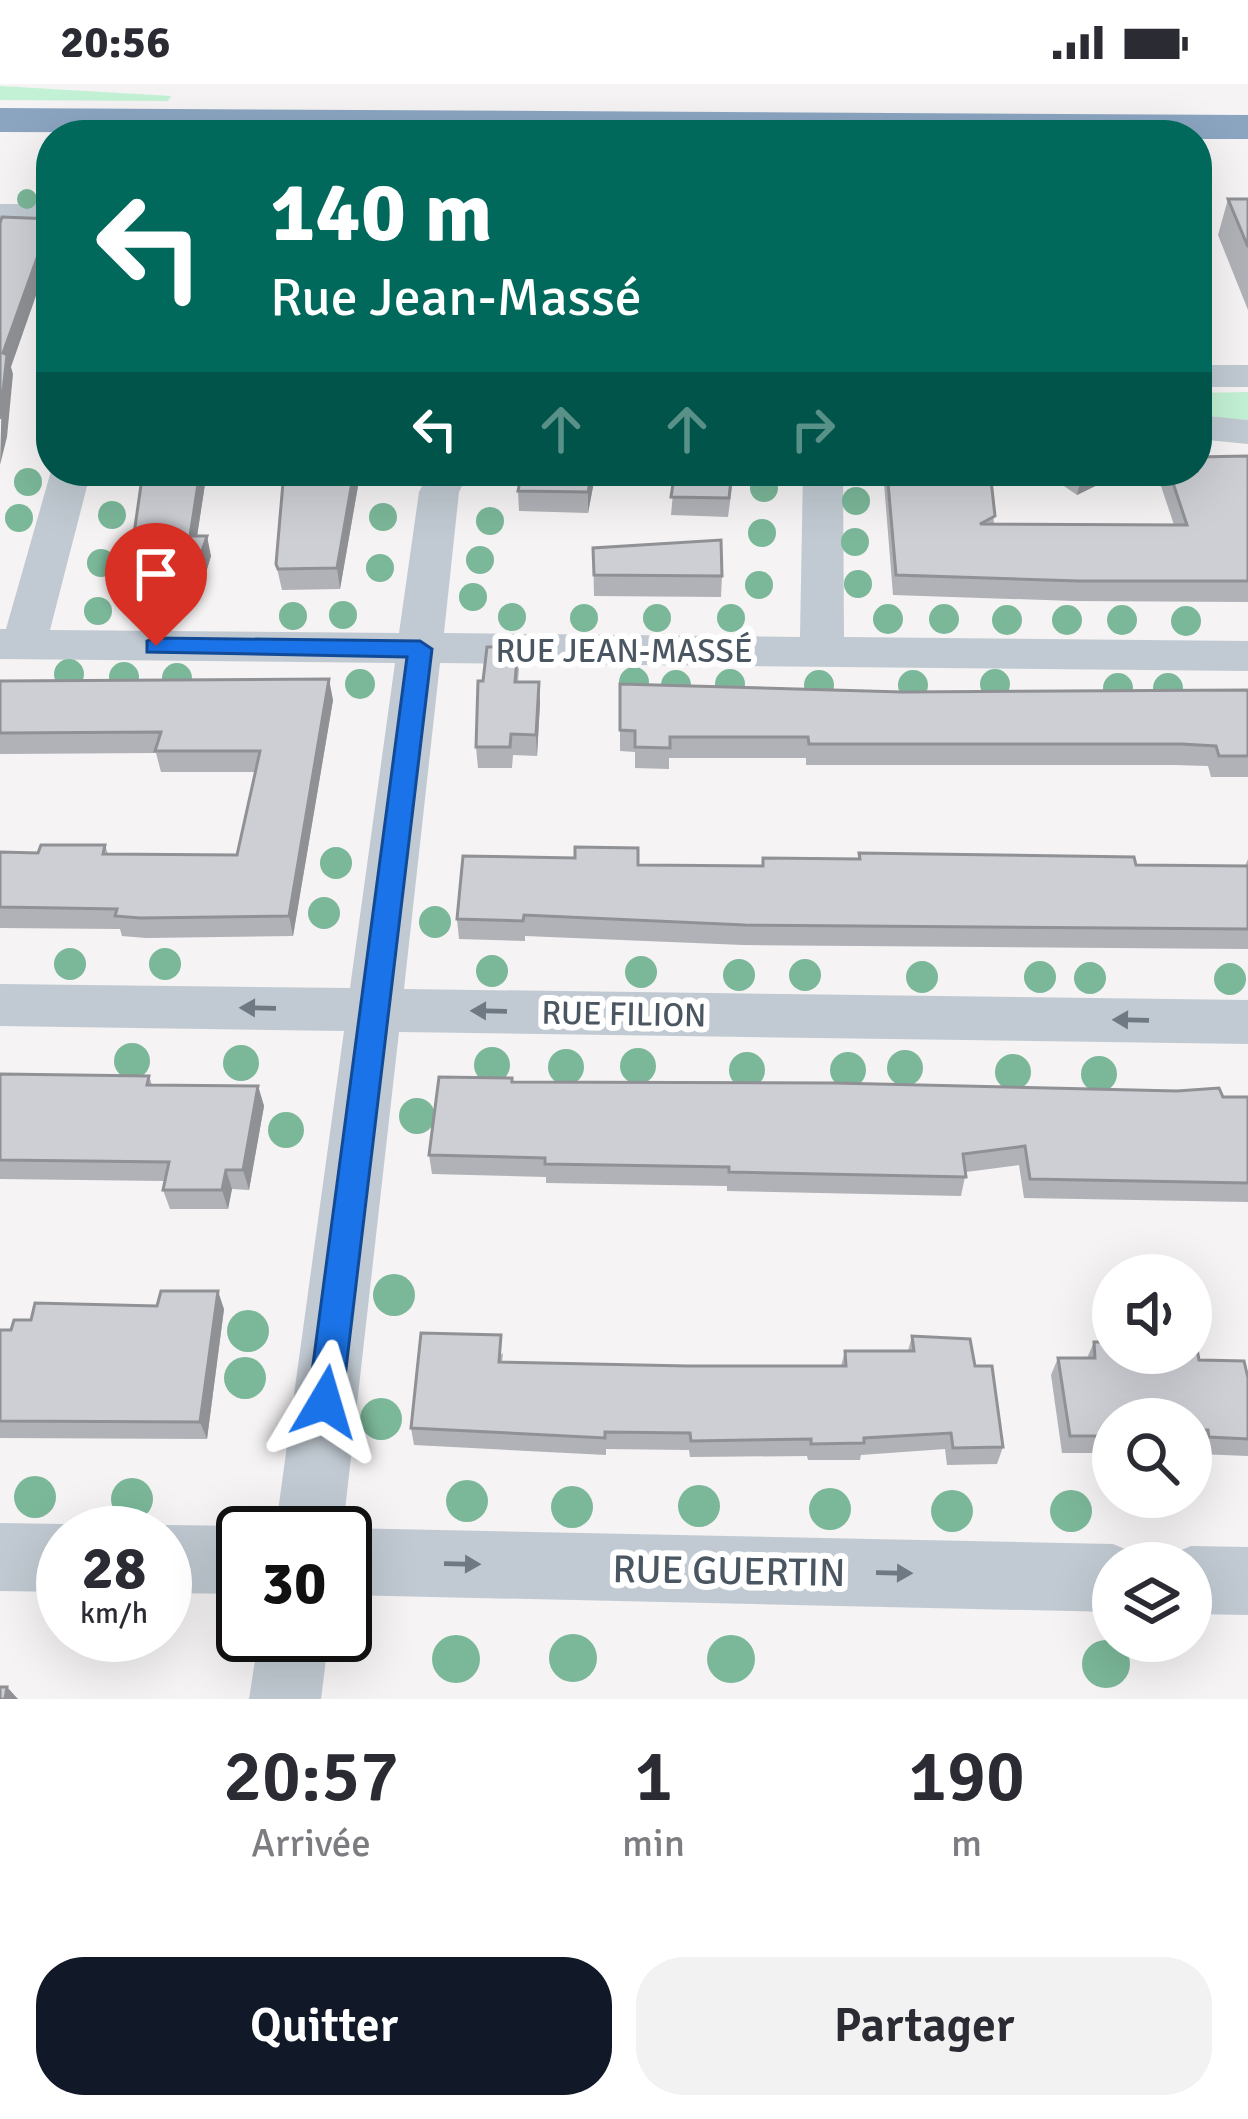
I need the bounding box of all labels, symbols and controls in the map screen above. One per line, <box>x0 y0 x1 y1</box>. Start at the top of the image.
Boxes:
text: 20:56 <box>60 15 170 70</box>
text: 140 m <box>270 161 492 265</box>
icon: left <box>72 168 228 324</box>
text: Rue Jean-Massé <box>270 264 642 331</box>
icon: left <box>402 396 468 462</box>
icon: ahead <box>528 396 594 462</box>
icon: ahead <box>654 396 720 462</box>
icon: right <box>780 396 846 462</box>
pin <box>105 523 207 646</box>
icon: arrive <box>123 541 189 607</box>
street label: RUE JEAN-MASSÉ <box>495 631 753 672</box>
street label: RUE FILION <box>541 993 707 1036</box>
one-way arrow <box>238 998 276 1017</box>
one-way arrow <box>469 1001 507 1020</box>
one-way arrow <box>1111 1011 1149 1030</box>
map controls <box>1092 1254 1212 1662</box>
button: sound <box>1092 1254 1212 1374</box>
position arrow <box>262 1339 388 1465</box>
button: search <box>1092 1398 1212 1518</box>
speed limit sign: 30 <box>216 1506 372 1662</box>
text: 28 <box>82 1532 146 1606</box>
button: layers <box>1092 1542 1212 1662</box>
street label: RUE GUERTIN <box>612 1545 846 1597</box>
one-way arrow <box>444 1554 482 1573</box>
one-way arrow <box>876 1564 914 1583</box>
text: km/h <box>80 1595 148 1632</box>
text: 20:57 <box>223 1732 399 1821</box>
text: 1 <box>634 1732 673 1821</box>
text: 190 <box>908 1732 1025 1821</box>
text: Arrivée <box>251 1819 371 1867</box>
text: min <box>622 1819 685 1867</box>
text: m <box>951 1819 982 1867</box>
button: Quitter <box>36 1957 612 2095</box>
button: Partager <box>636 1957 1212 2095</box>

